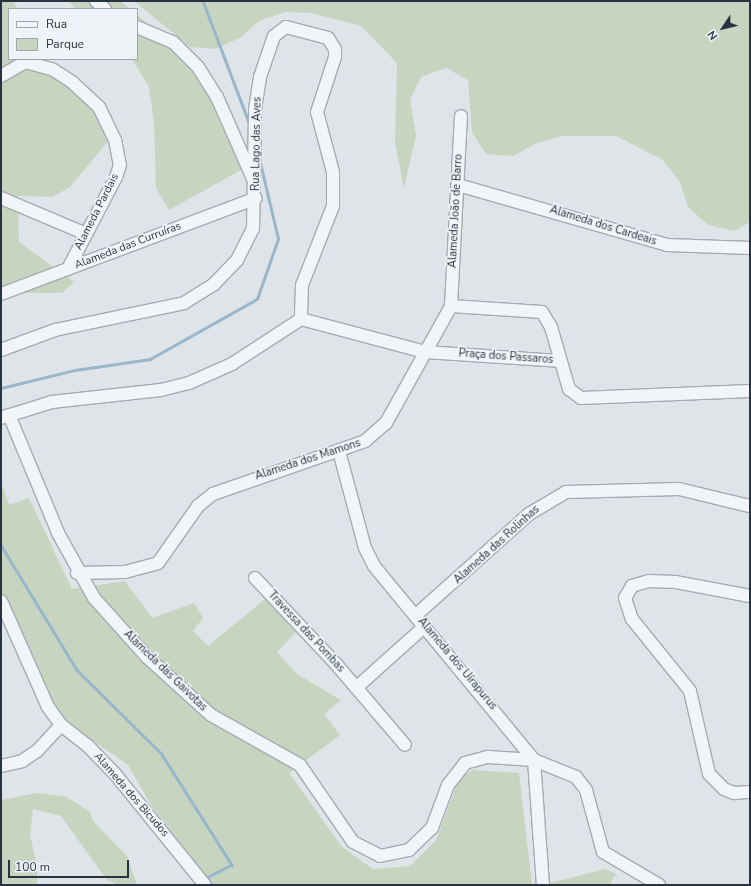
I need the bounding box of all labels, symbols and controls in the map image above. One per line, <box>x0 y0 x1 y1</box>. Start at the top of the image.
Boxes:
legend <box>8 8 138 60</box>
north arrow <box>703 8 743 48</box>
text: Rua <box>46 16 67 32</box>
text: N <box>704 28 721 43</box>
text: Parque <box>46 36 84 52</box>
street label: Rua Lago das Aves <box>250 97 264 191</box>
street label: Alameda João de Barro <box>446 154 466 268</box>
street label: Alameda Pardais <box>72 172 122 252</box>
street label: Alameda dos Cardeais <box>548 203 658 249</box>
street label: Alameda das Curruíras <box>73 220 183 272</box>
street label: Praça dos Passaros <box>458 347 554 367</box>
street label: Alameda dos Mamons <box>253 437 363 483</box>
street label: Alameda das Rolinhas <box>451 503 543 587</box>
street label: Travessa das Pombas <box>265 589 347 675</box>
street label: Alameda dos Uírapurus <box>415 615 499 713</box>
street label: Alameda das Gaivotas <box>121 628 209 714</box>
street label: Alameda dos Bicudos <box>91 750 171 840</box>
scale bar <box>10 852 131 878</box>
text: 100 m <box>15 859 50 875</box>

